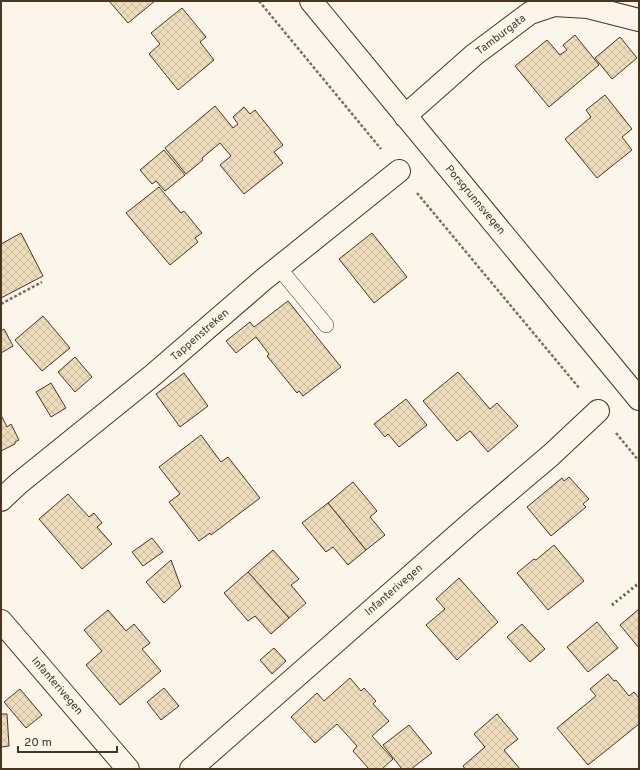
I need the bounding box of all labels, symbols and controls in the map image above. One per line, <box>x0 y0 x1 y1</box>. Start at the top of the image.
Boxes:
street label: Tamburgata <box>473 11 529 58</box>
street label: Porsgrunnsvegen <box>442 162 508 238</box>
street label: Tappenstreken <box>168 306 232 364</box>
street label: Infanterivegen <box>362 561 426 619</box>
street label: Infanterivegen <box>28 654 86 718</box>
scale bar <box>18 728 117 754</box>
text: 20 m <box>24 735 52 751</box>

